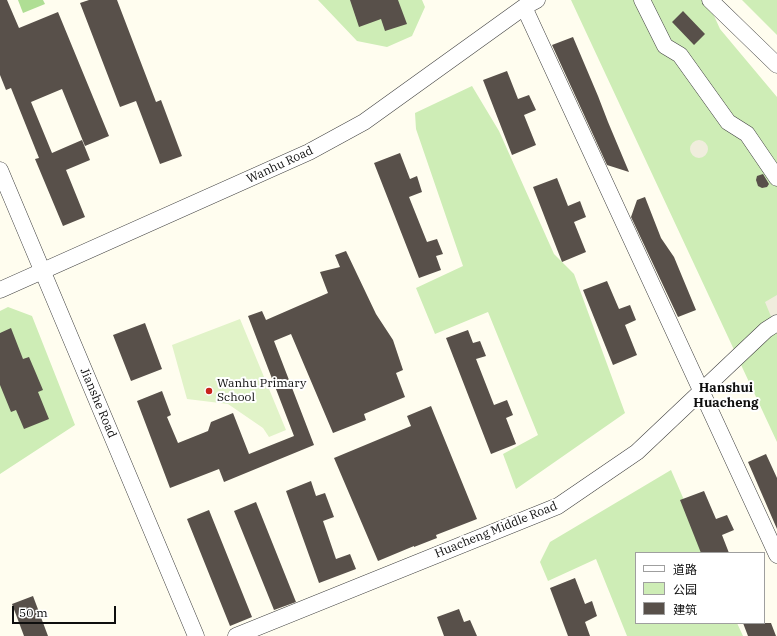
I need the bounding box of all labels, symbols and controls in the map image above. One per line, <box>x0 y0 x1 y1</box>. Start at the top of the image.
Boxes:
street label: Wanhu Road <box>245 143 315 187</box>
street label: Jianshe Road <box>77 366 119 440</box>
place label: Wanhu Primary School <box>217 377 306 405</box>
district label: Hanshui Huacheng <box>693 380 759 411</box>
marker: Wanhu Primary School <box>204 386 214 396</box>
street label: Huacheng Middle Road <box>433 499 559 561</box>
legend <box>635 552 765 624</box>
text: 道路 <box>673 562 697 577</box>
text: 公园 <box>673 582 697 597</box>
scale bar <box>14 598 118 624</box>
text: 建筑 <box>673 602 697 617</box>
text: 50 m <box>19 605 48 620</box>

